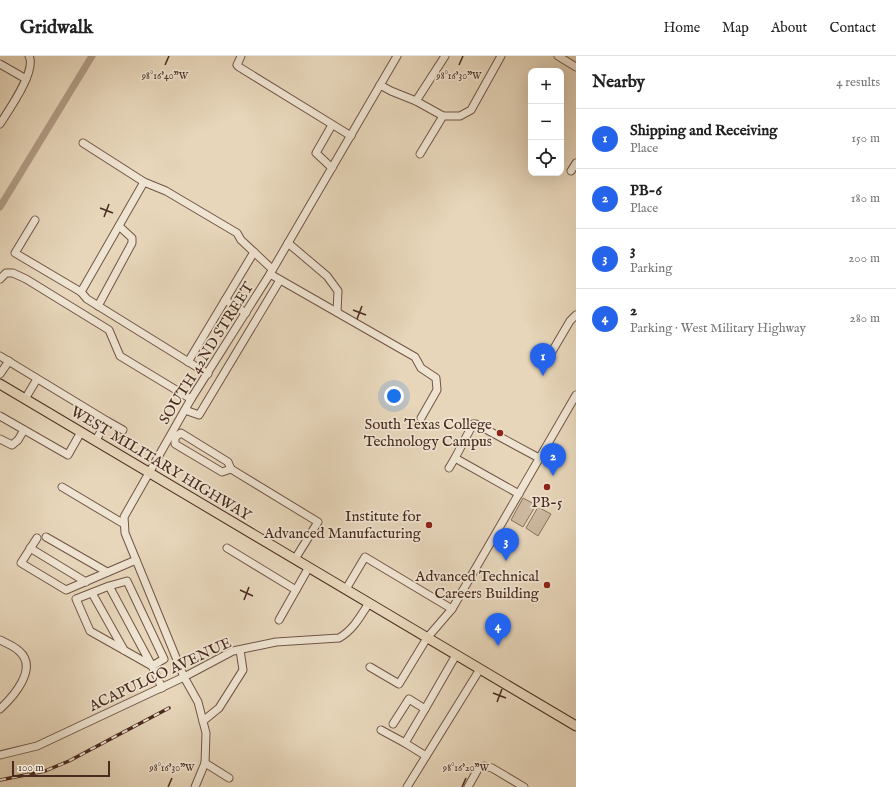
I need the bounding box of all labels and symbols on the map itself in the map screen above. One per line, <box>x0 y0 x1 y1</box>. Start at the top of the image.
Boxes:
text: 98°16'40"W <box>141 70 189 83</box>
text: 98°16'30"W <box>435 70 482 83</box>
street label: SOUTH 42ND STREET <box>155 279 258 428</box>
pin: 1 <box>530 343 556 376</box>
your location <box>384 386 404 406</box>
street label: WEST MILITARY HIGHWAY <box>67 402 255 525</box>
place label: South Texas College Technology Campus <box>364 415 492 451</box>
marker: South Texas College Technology Campus <box>495 428 505 438</box>
pin: 2 <box>540 443 566 476</box>
marker: PB-5 <box>542 482 552 492</box>
place label: PB-5 <box>532 493 563 512</box>
place label: Institute for Advanced Manufacturing <box>263 507 422 543</box>
marker: Institute for Advanced Manufacturing <box>424 520 434 530</box>
pin: 3 <box>493 528 519 561</box>
place label: Advanced Technical Careers Building <box>414 567 540 603</box>
marker: Advanced Technical Careers Building <box>542 580 552 590</box>
pin: 4 <box>485 613 511 646</box>
street label: ACAPULCO AVENUE <box>85 633 234 716</box>
scale bar <box>12 759 110 778</box>
text: 98°16'30"W <box>148 762 195 775</box>
text: 98°16'20"W <box>442 762 490 775</box>

